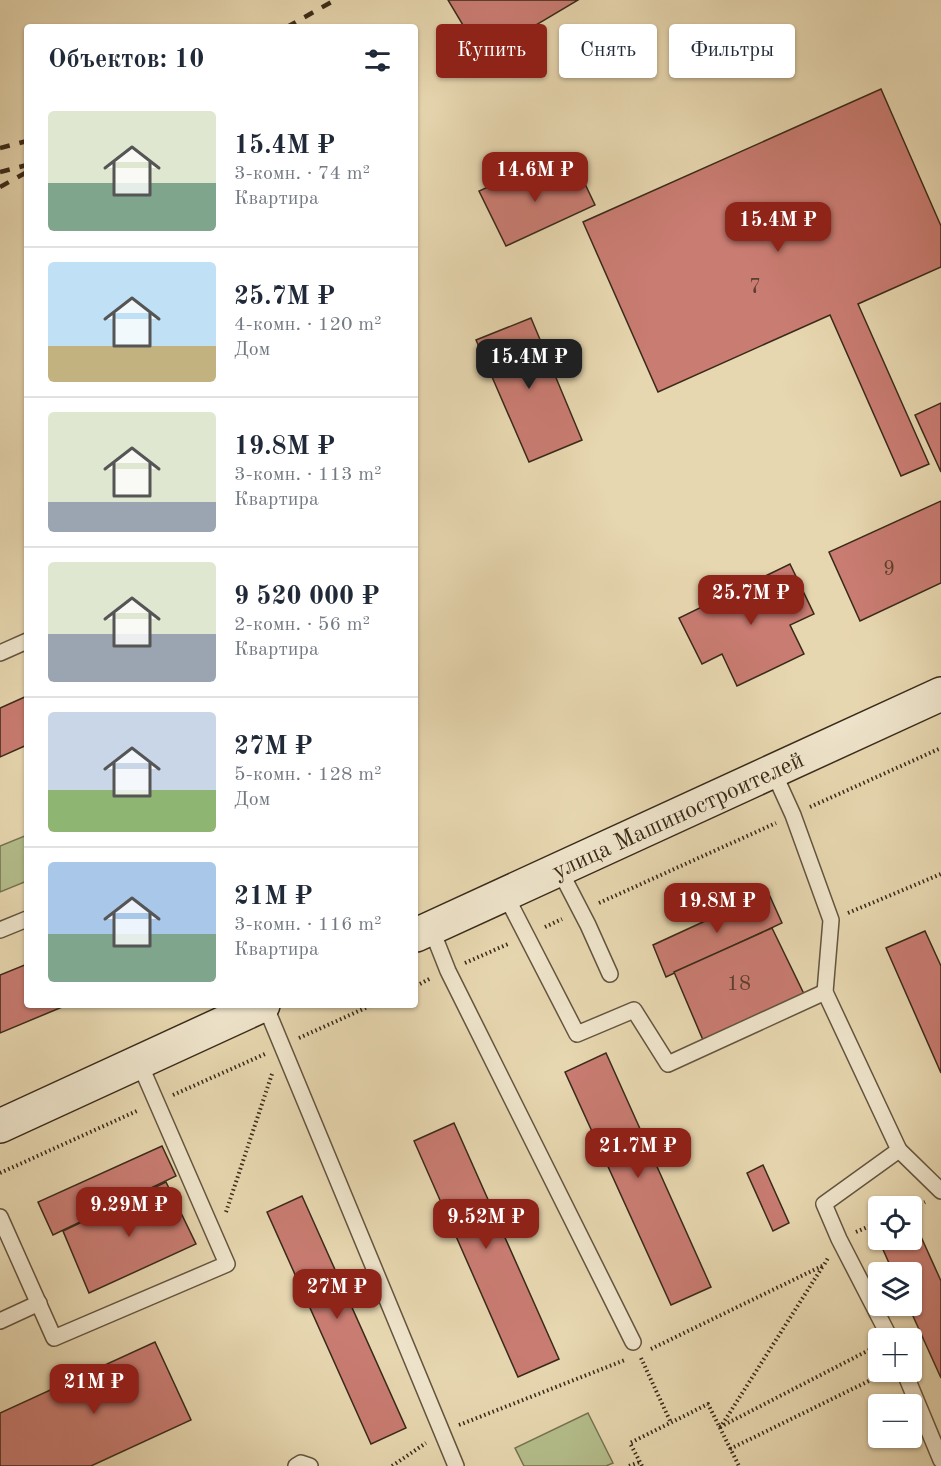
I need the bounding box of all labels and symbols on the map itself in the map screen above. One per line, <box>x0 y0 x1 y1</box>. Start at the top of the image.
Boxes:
pin: 14.6M ₽ <box>480 152 590 203</box>
pin: 15.4M ₽ <box>723 202 833 253</box>
house number: 7 <box>749 277 761 298</box>
pin: 15.4M ₽ <box>474 339 584 390</box>
house number: 9 <box>883 559 895 580</box>
pin: 25.7M ₽ <box>696 575 806 626</box>
street label: улица Машиностроителей <box>549 749 808 885</box>
pin: 19.8M ₽ <box>662 883 772 934</box>
house number: 18 <box>727 974 751 995</box>
pin: 21.7M ₽ <box>583 1128 693 1179</box>
pin: 9.29M ₽ <box>74 1187 184 1238</box>
pin: 9.52M ₽ <box>431 1199 541 1250</box>
pin: 27M ₽ <box>295 1269 379 1320</box>
pin: 21M ₽ <box>52 1364 136 1415</box>

